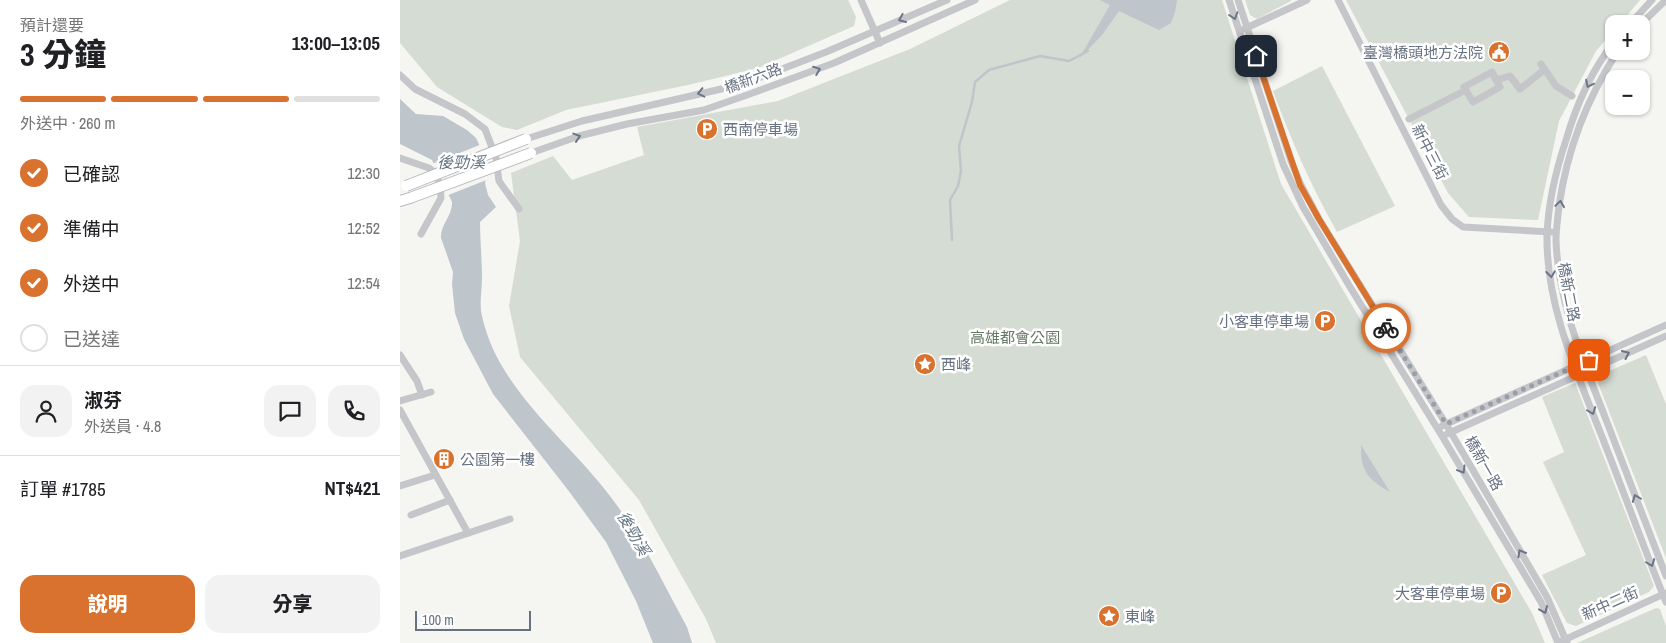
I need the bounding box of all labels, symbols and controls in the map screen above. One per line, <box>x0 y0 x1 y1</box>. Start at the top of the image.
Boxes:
one-way arrow <box>1228 11 1238 19</box>
one-way arrow <box>898 13 907 24</box>
text: 預計還要 <box>20 14 84 36</box>
map controls <box>1605 15 1650 115</box>
button: + <box>1605 15 1650 60</box>
text: 13:00–13:05 <box>292 30 380 56</box>
text: 3 分鐘 <box>20 33 106 76</box>
pin <box>1235 35 1277 77</box>
public building icon: 臺灣橋頭地方法院 <box>1487 40 1511 64</box>
icon: home <box>1242 42 1270 70</box>
place label: 臺灣橋頭地方法院 <box>1363 42 1483 63</box>
street label: 橋新六路 <box>721 58 785 98</box>
one-way arrow <box>812 66 821 76</box>
button: − <box>1605 70 1650 115</box>
one-way arrow <box>1585 78 1595 87</box>
one-way arrow <box>696 87 705 98</box>
text: 外送中 · 260 m <box>20 112 115 134</box>
parking icon: 西南停車場 <box>695 117 719 141</box>
place label: 西南停車場 <box>723 119 798 140</box>
street label: 新中三街 <box>1407 120 1453 184</box>
one-way arrow <box>572 133 581 143</box>
water label: 後勁溪 <box>437 151 487 173</box>
icon: check <box>20 159 48 187</box>
text: 已確認 <box>63 161 120 187</box>
text: 12:30 <box>347 162 380 184</box>
one-way arrow <box>1554 200 1564 209</box>
icon: check <box>20 214 48 242</box>
text: 準備中 <box>63 216 120 242</box>
text: 12:52 <box>347 217 380 239</box>
street label: 橋新二路 <box>1553 261 1585 323</box>
icon: check <box>20 269 48 297</box>
one-way arrow <box>1545 270 1555 279</box>
text: 外送中 <box>63 271 120 297</box>
text: 12:54 <box>347 272 380 294</box>
courier <box>1361 303 1411 353</box>
parking icon: 小客車停車場 <box>1313 309 1337 333</box>
place label: 小客車停車場 <box>1219 311 1309 332</box>
icon: bike <box>1372 314 1400 342</box>
text: 已送達 <box>63 326 120 352</box>
park label: 高雄都會公園 <box>970 327 1060 348</box>
pin <box>1568 339 1610 381</box>
icon: bag <box>1575 346 1603 374</box>
one-way arrow <box>1621 349 1630 360</box>
place icon: 西峰 <box>913 352 937 376</box>
place label: 西峰 <box>941 354 971 375</box>
button: person <box>20 385 72 437</box>
button: chat <box>264 385 316 437</box>
button: phone <box>328 385 380 437</box>
text: 淑芬 <box>84 387 122 413</box>
one-way arrow <box>1587 407 1597 415</box>
text: 外送員 · 4.8 <box>84 415 161 437</box>
street label: 橋新一路 <box>1460 432 1508 494</box>
building icon: 公園第一樓 <box>432 447 456 471</box>
place label: 公園第一樓 <box>460 449 535 470</box>
one-way arrow <box>1455 464 1465 473</box>
text: NT$421 <box>325 475 380 501</box>
text: 訂單 #1785 <box>20 476 106 502</box>
one-way arrow <box>1632 494 1642 503</box>
water label: 後勁溪 <box>612 507 657 561</box>
one-way arrow <box>1518 549 1528 558</box>
one-way arrow <box>1645 558 1655 567</box>
button: 說明 <box>20 575 195 633</box>
button: 分享 <box>205 575 380 633</box>
parking icon: 大客車停車場 <box>1489 581 1513 605</box>
street label: 新中二街 <box>1578 581 1642 625</box>
place label: 大客車停車場 <box>1395 583 1485 604</box>
place icon: 東峰 <box>1097 604 1121 628</box>
one-way arrow <box>1538 605 1548 614</box>
place label: 東峰 <box>1125 606 1155 627</box>
scale bar <box>415 608 531 631</box>
text: 100 m <box>422 611 454 629</box>

